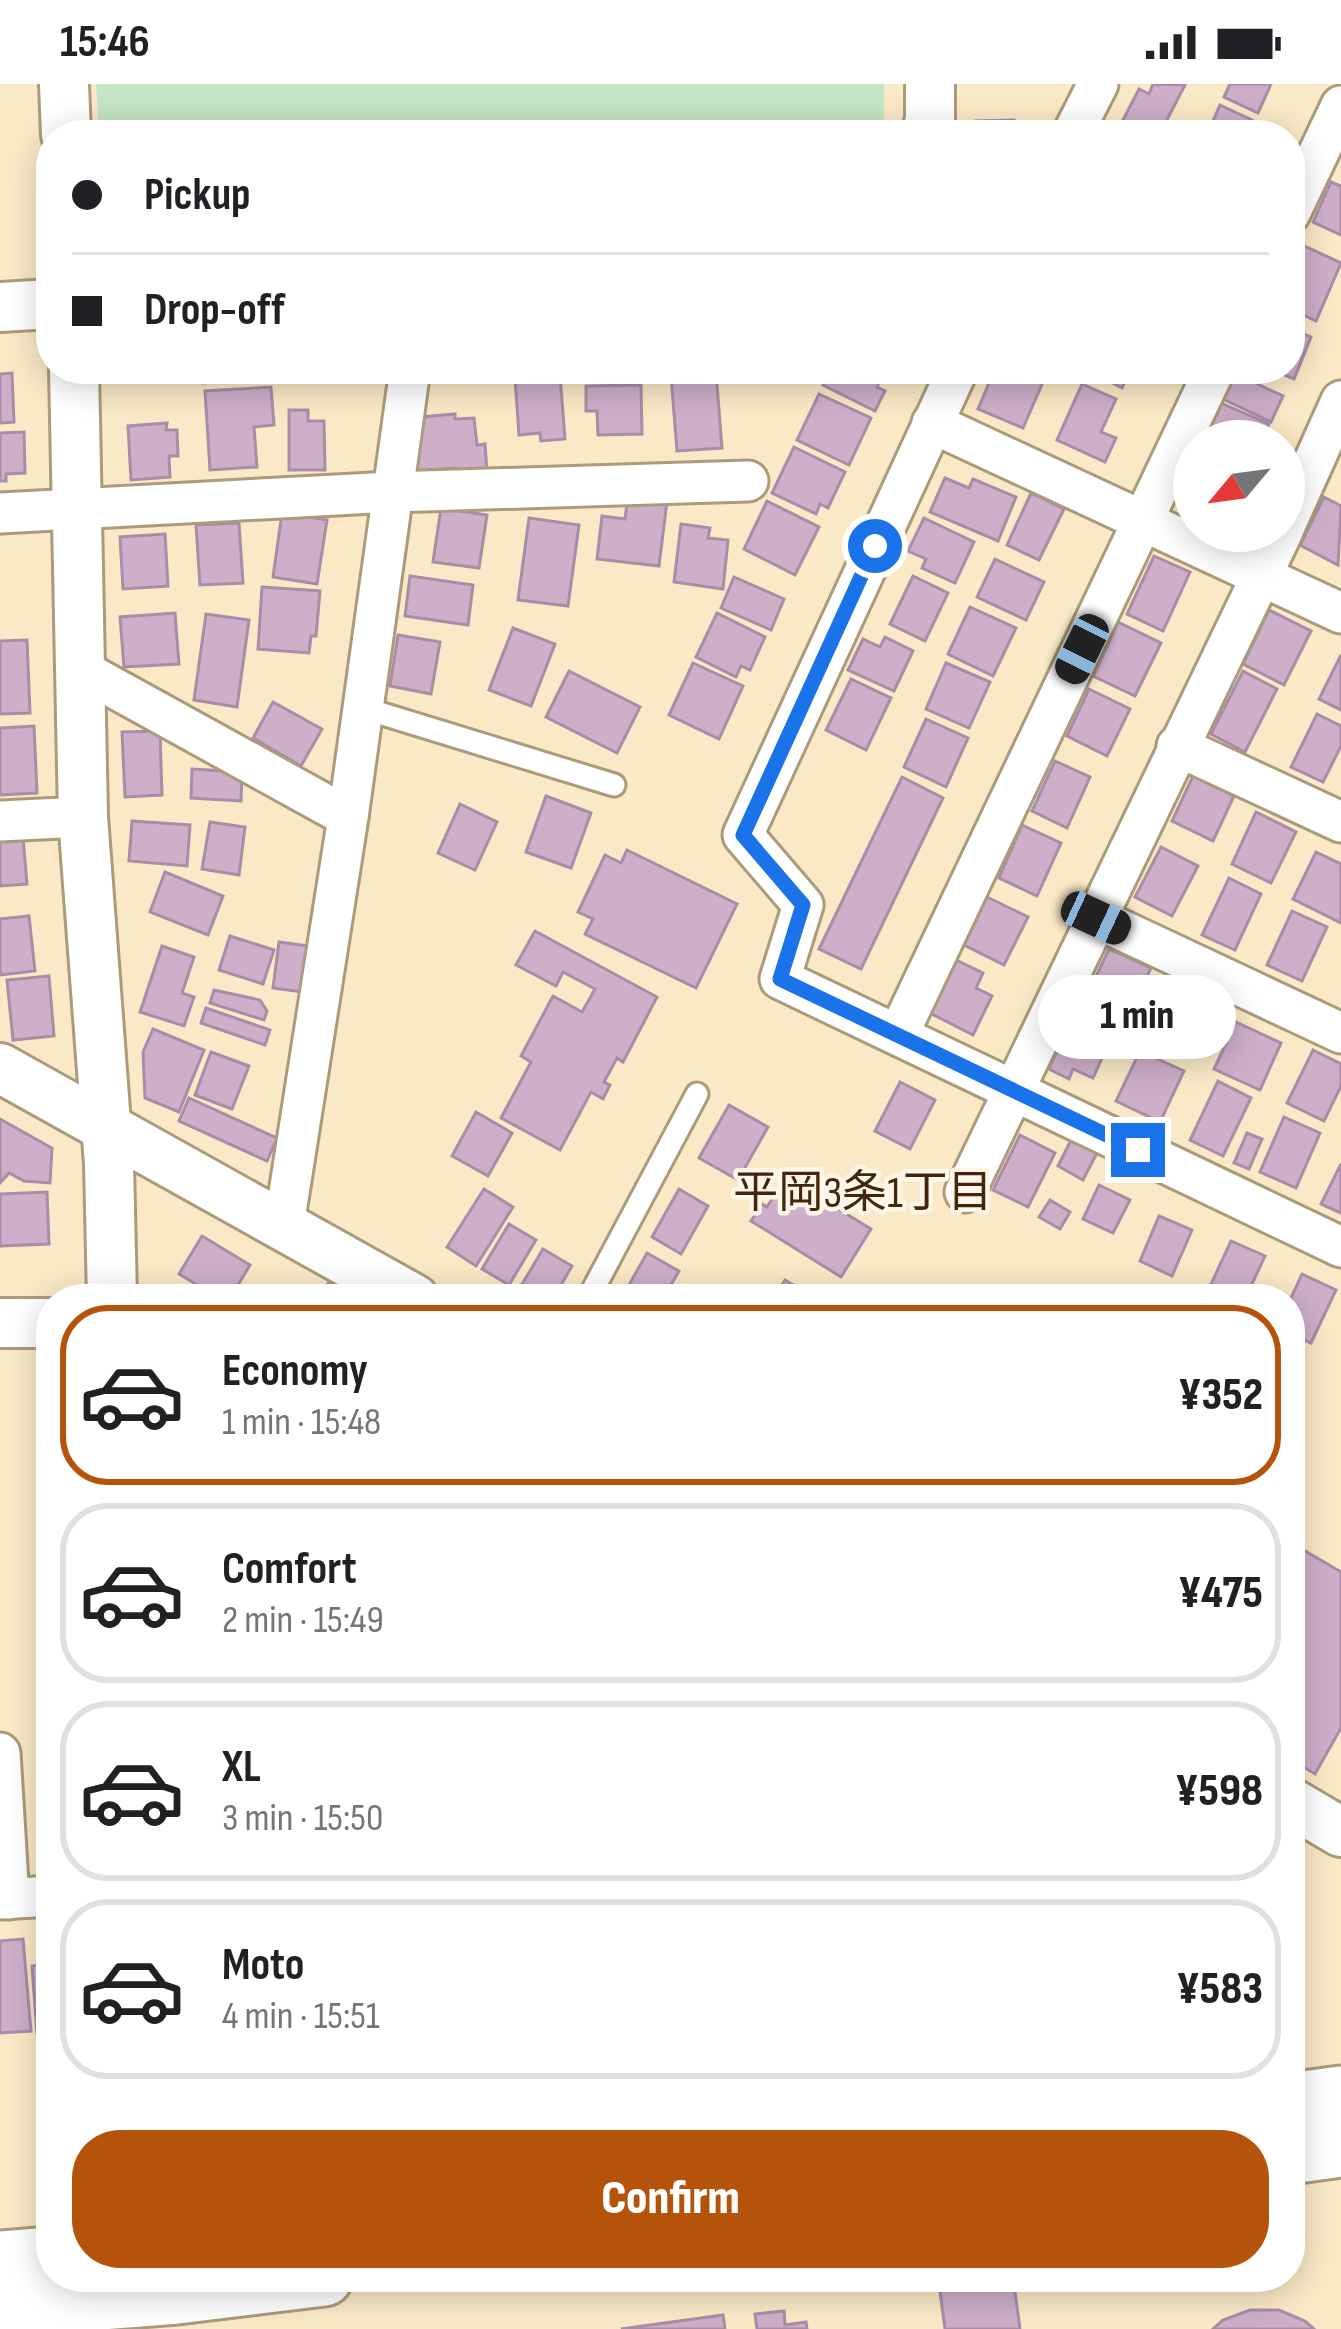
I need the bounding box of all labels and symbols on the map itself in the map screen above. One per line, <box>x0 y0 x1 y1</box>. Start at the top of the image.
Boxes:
north arrow <box>1173 420 1305 552</box>
route start <box>848 519 902 573</box>
car <box>1050 609 1114 689</box>
car <box>1056 886 1136 950</box>
callout: 1 min <box>1039 976 1237 1060</box>
route end <box>1111 1123 1165 1177</box>
district label: 平岡3条1丁目 <box>733 1166 993 1221</box>

